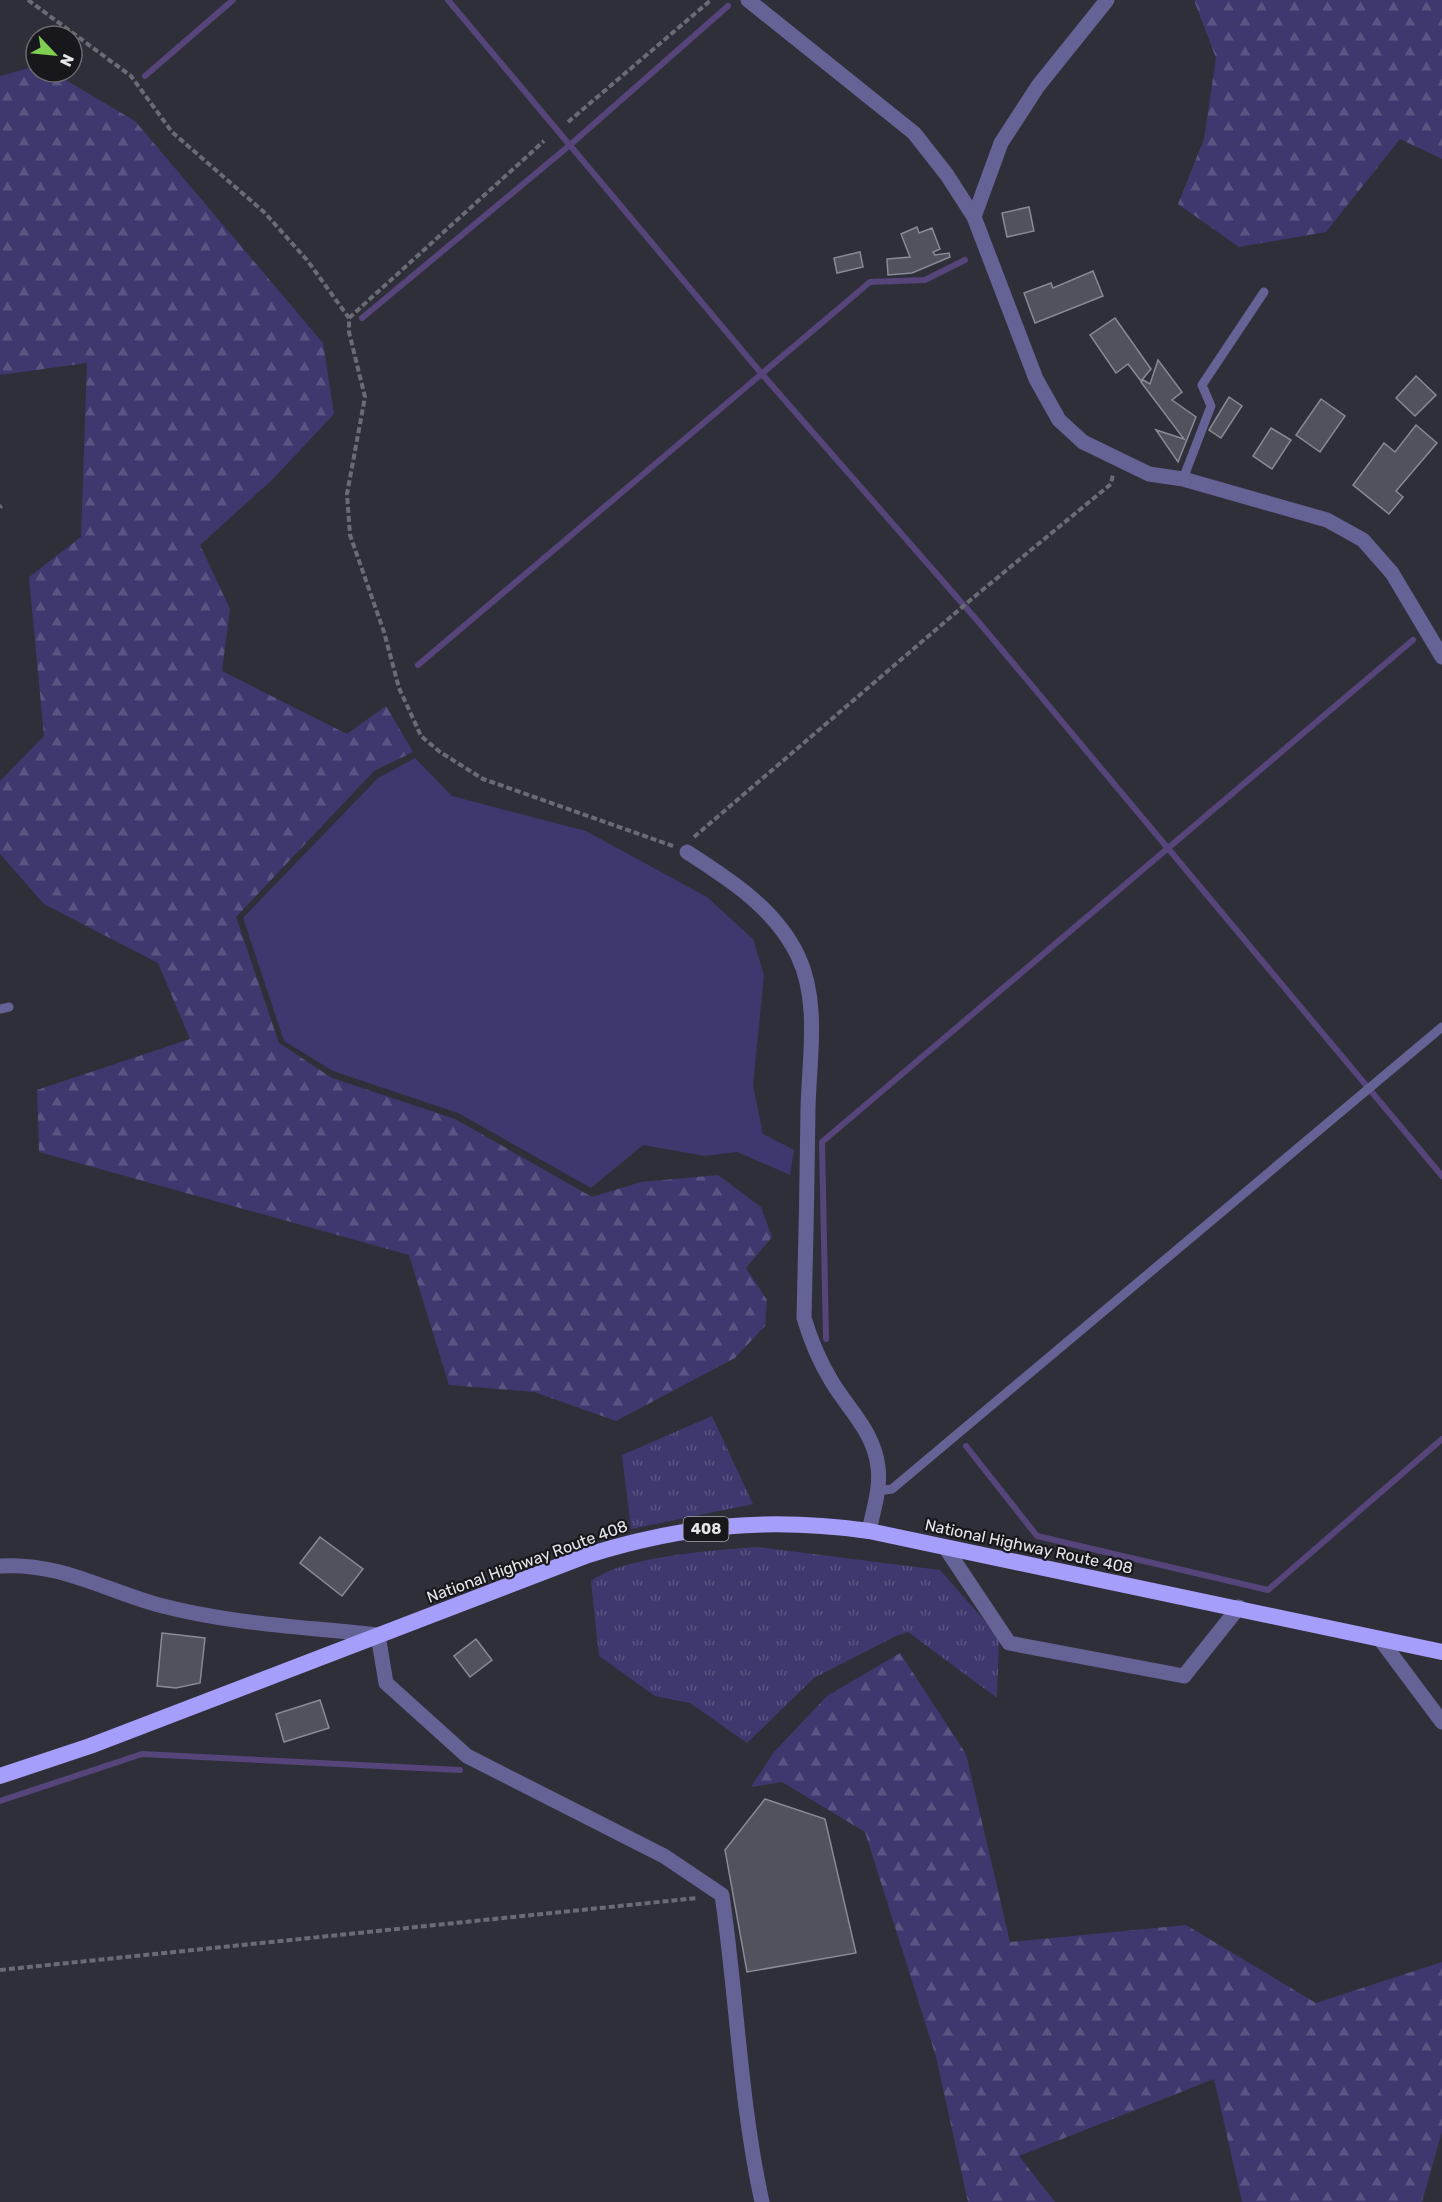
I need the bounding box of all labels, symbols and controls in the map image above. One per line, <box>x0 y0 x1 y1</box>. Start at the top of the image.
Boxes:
north arrow <box>24 24 84 84</box>
text: N <box>56 51 78 70</box>
street label: National Highway Route 408 <box>923 1515 1135 1578</box>
street label: National Highway Route 408 <box>424 1516 630 1607</box>
road number: 408 <box>684 1517 728 1541</box>

